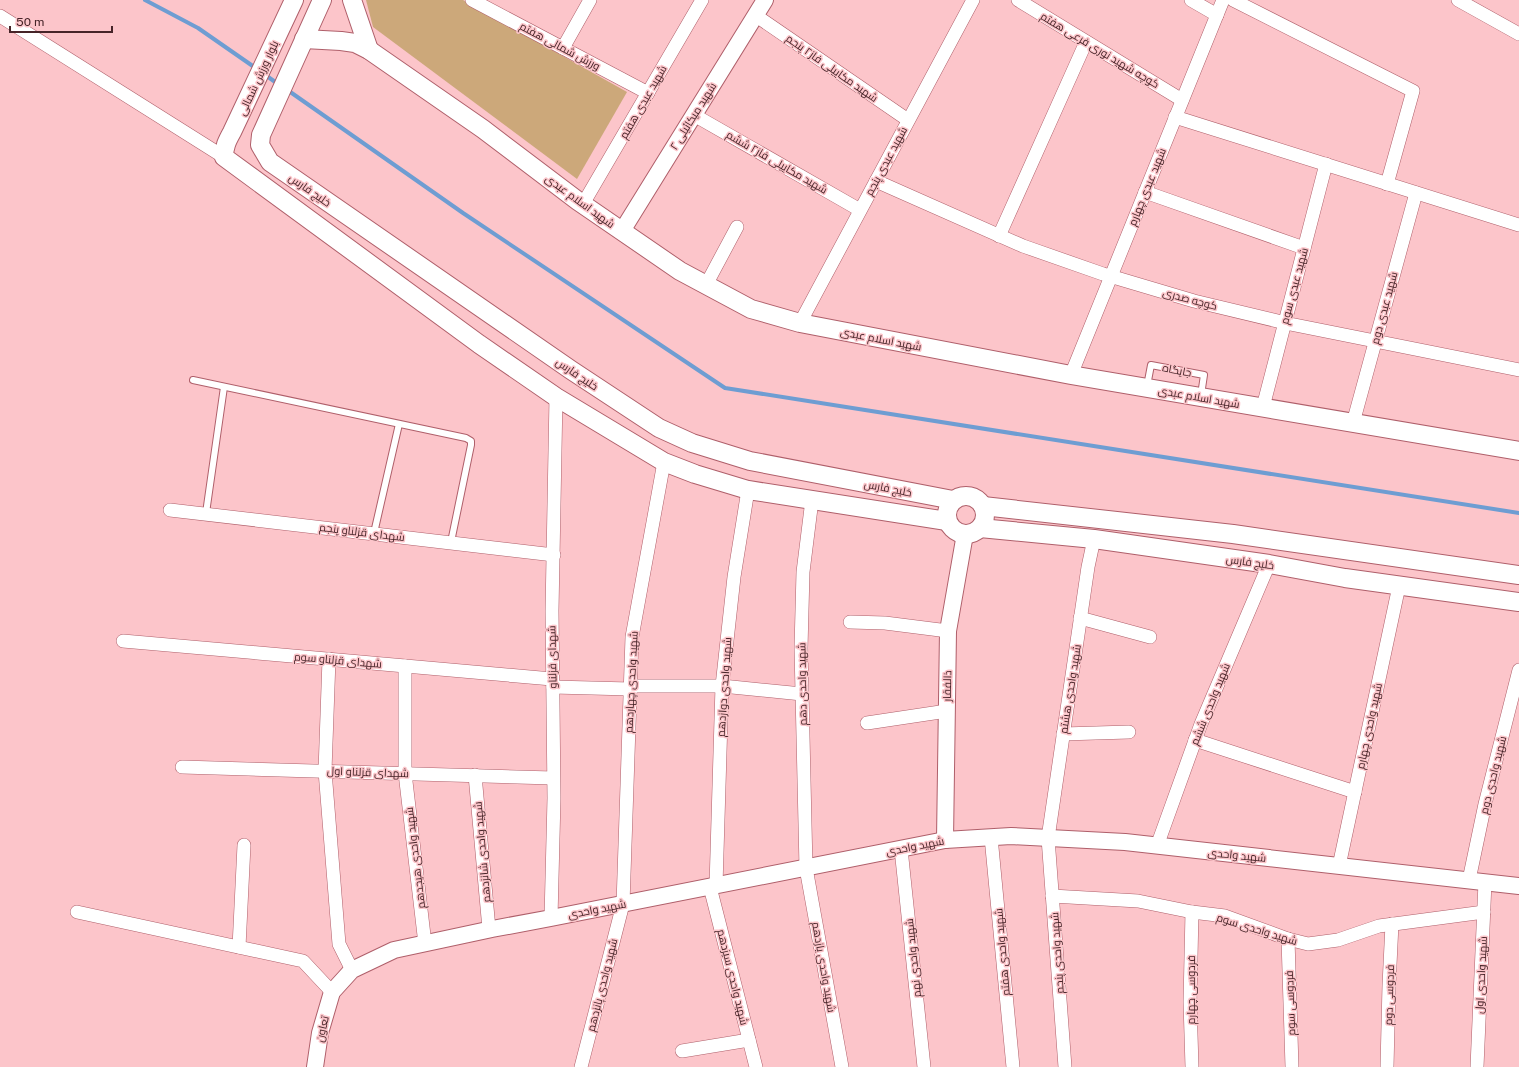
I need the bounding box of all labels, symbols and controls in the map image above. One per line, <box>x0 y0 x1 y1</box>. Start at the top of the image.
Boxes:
scale bar <box>10 8 112 34</box>
street label: کوچه شهید نوری فرعی هفتم <box>1037 10 1162 92</box>
text: 50 m <box>16 15 44 29</box>
street label: ورزش شمالی هفتم <box>517 20 602 74</box>
street label: شهید مکاییلی فاز۲ پنجم <box>783 32 880 106</box>
street label: بلوار ورزش شمالی <box>235 38 282 118</box>
street label: شهید عبدی هفتم <box>617 63 671 142</box>
street label: شهید میکائیلی ۲ <box>668 80 719 152</box>
street label: شهید عبدی پنجم <box>863 124 911 198</box>
street label: شهید مکاییلی فاز۲ ششم <box>723 128 830 198</box>
street label: شهید عبدی چهارم <box>1126 146 1170 228</box>
street label: خلیج فارس <box>286 171 333 210</box>
street label: شهید اسلام عبدی <box>542 172 617 232</box>
street label: شهید عبدی سوم <box>1278 246 1312 326</box>
street label: شهید عبدی دوم <box>1369 270 1401 346</box>
street label: کوچه صدری <box>1161 286 1219 313</box>
street label: شهید اسلام عبدی <box>839 325 923 355</box>
street label: خلیج فارس <box>552 355 600 394</box>
street label: جایگاه <box>1161 361 1193 379</box>
street label: شهید اسلام عبدی <box>1157 384 1241 412</box>
street label: خلیج فارس <box>863 477 913 500</box>
street label: شهدای قزلناو پنجم <box>318 521 405 545</box>
street label: خلیج فارس <box>1225 553 1275 573</box>
street label: شهدای قزلناو <box>545 625 560 689</box>
street label: شهید واحدی چهاردهم <box>622 631 642 734</box>
street label: شهید واحدی دوازدهم <box>715 637 735 737</box>
street label: شهید واحدی دهم <box>795 642 811 726</box>
street label: شهید واحدی هشتم <box>1057 643 1085 735</box>
street label: شهدای قزلناو سوم <box>293 650 382 672</box>
street label: شهید واحدی ششم <box>1188 661 1234 748</box>
street label: ذالفقار <box>941 670 954 703</box>
street label: شهید واحدی چهارم <box>1354 682 1386 771</box>
street label: شهید واحدی دوم <box>1478 735 1510 816</box>
street label: شهدای قزلناو اول <box>327 765 409 780</box>
street label: شهید واحدی شانزدهم <box>472 801 494 903</box>
street label: شهید واحدی هیجدهم <box>403 806 429 909</box>
street label: شهید واحدی <box>885 834 945 858</box>
street label: شهید واحدی <box>1207 846 1267 865</box>
street label: شهید واحدی <box>567 897 627 921</box>
street label: شهید واحدی هفتم <box>992 908 1014 996</box>
street label: شهید واحدی سوم <box>1215 911 1299 949</box>
street label: شهید واحدی پنجم <box>1048 912 1068 994</box>
street label: شهید واحدی نهم <box>903 918 925 998</box>
street label: شهید واحدی یازدهم <box>808 921 838 1014</box>
street label: شهید واحدی سیزدهم <box>713 928 751 1027</box>
street label: شهید واحدی اول <box>1473 936 1490 1014</box>
street label: شهید واحدی پانزدهم <box>585 937 621 1033</box>
street label: فردوسی چهارم <box>1185 955 1199 1025</box>
street label: فردوسی دوم <box>1382 964 1398 1026</box>
street label: فردوسی سوم <box>1283 970 1299 1036</box>
street label: تعاون <box>313 1015 332 1043</box>

